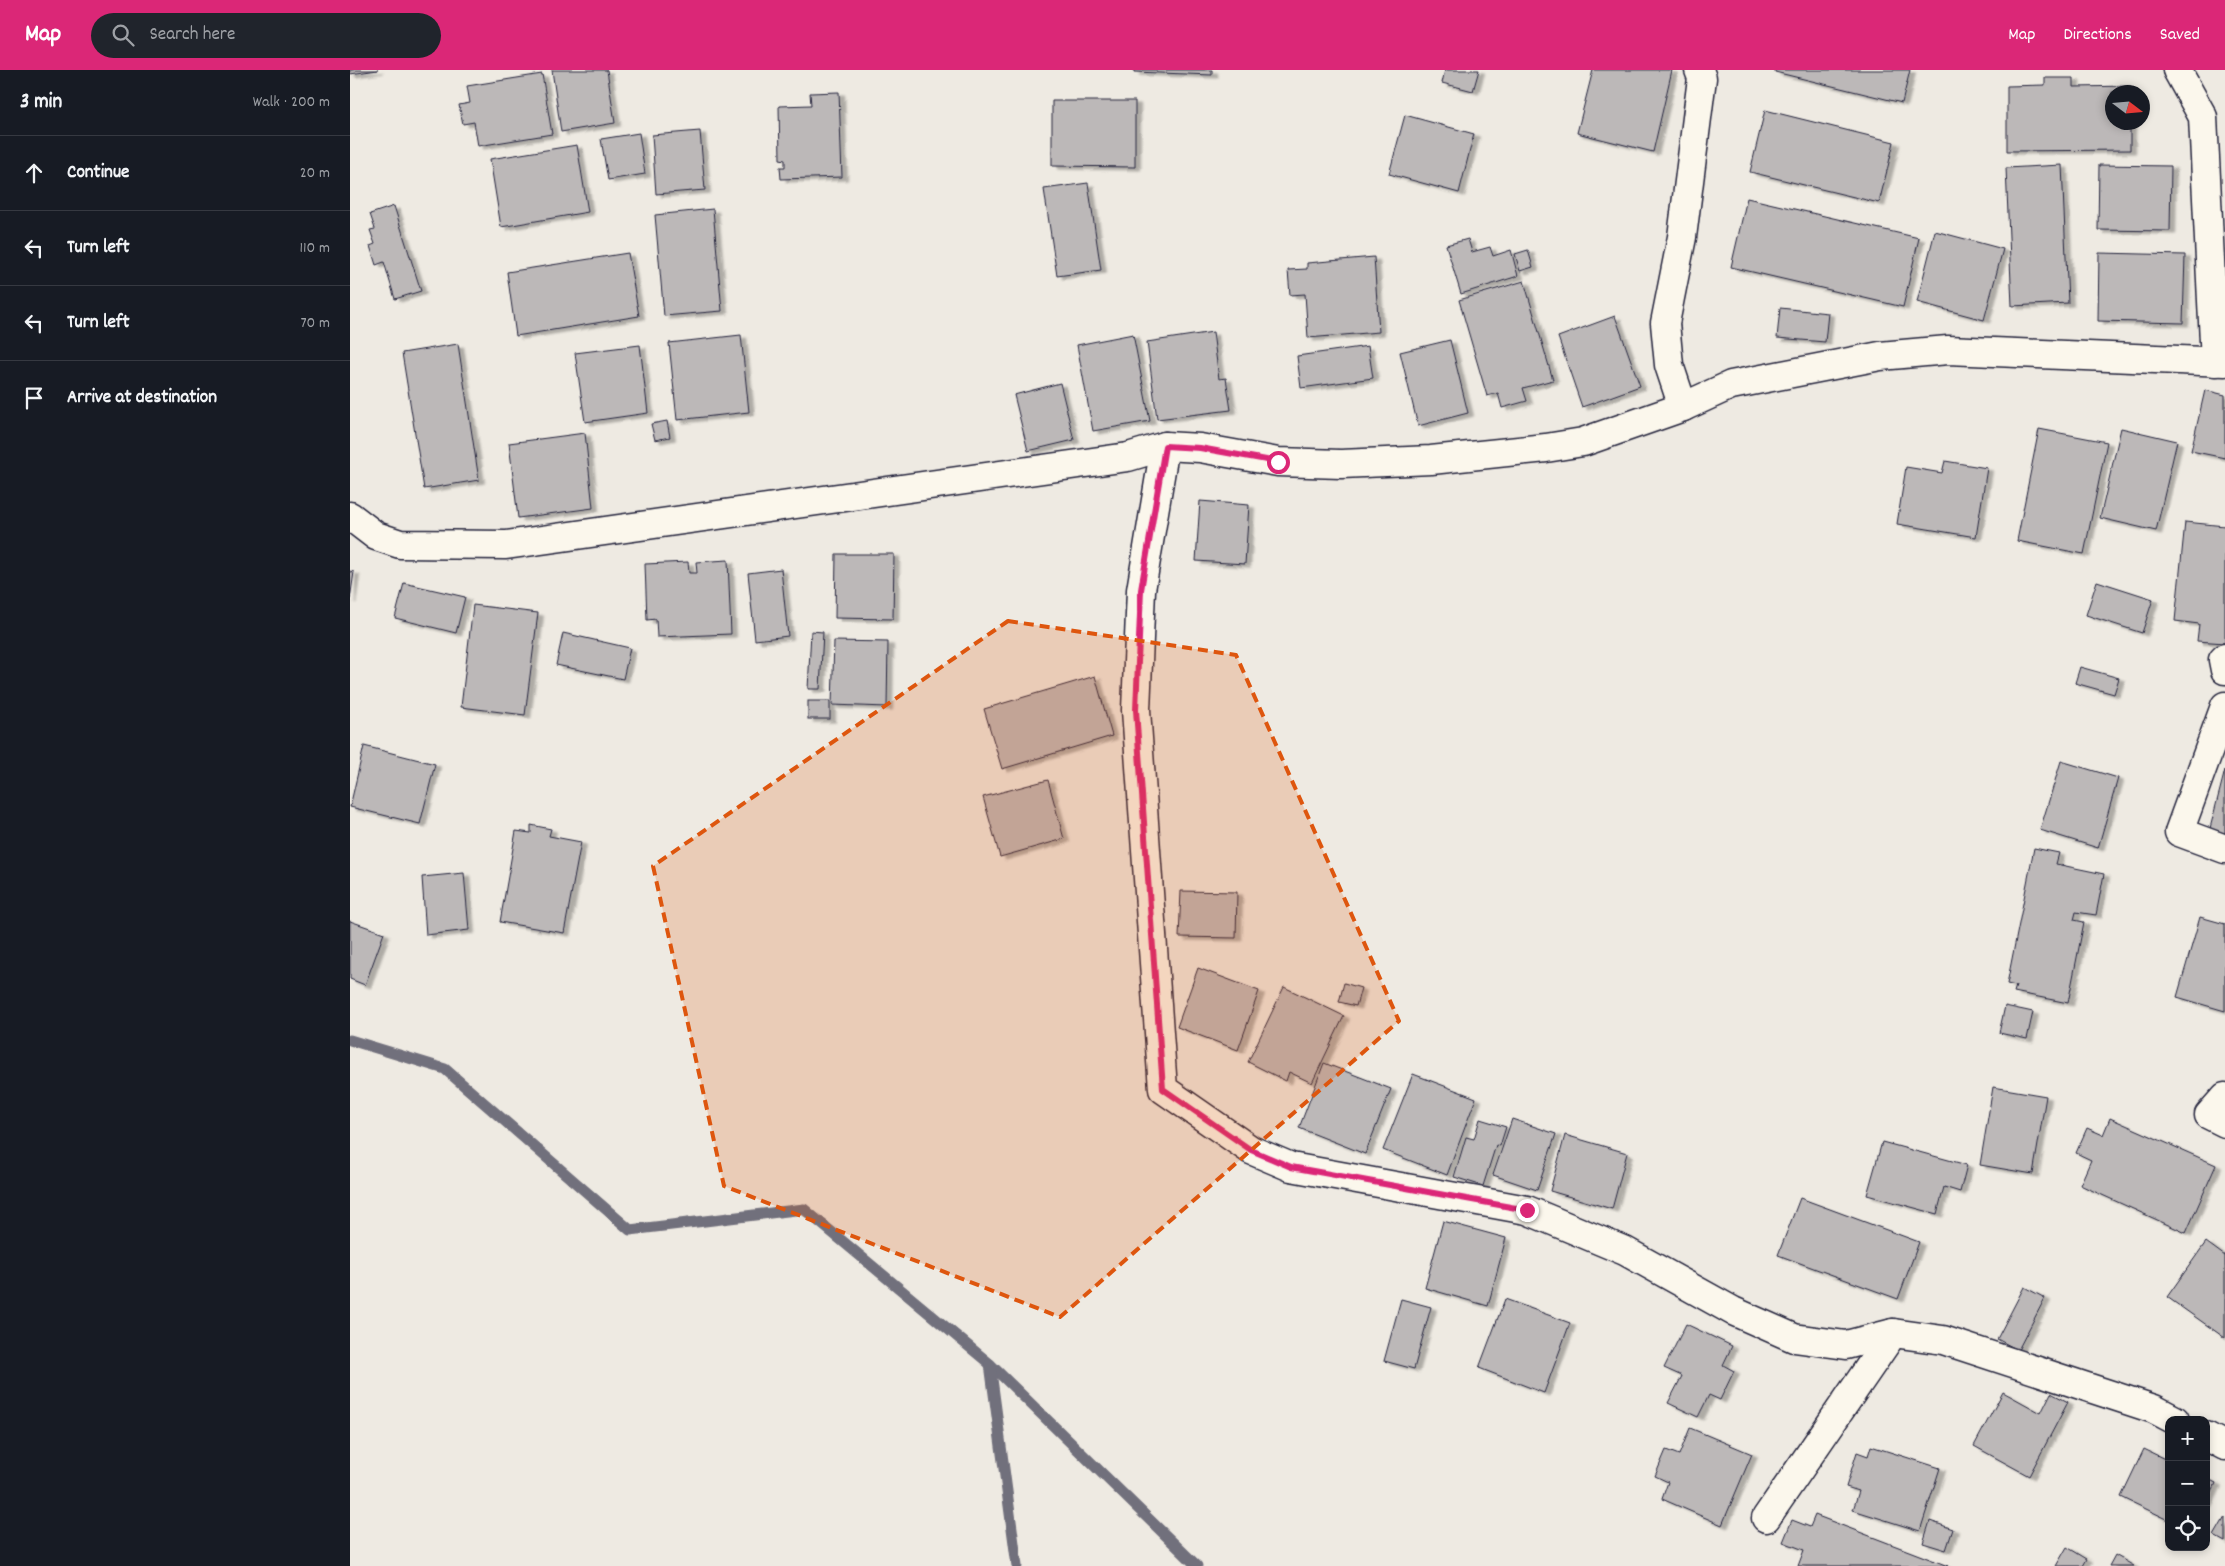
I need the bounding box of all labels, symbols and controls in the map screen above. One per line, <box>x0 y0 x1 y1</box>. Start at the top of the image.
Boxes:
search box <box>91 13 441 58</box>
text: Map <box>25 18 61 52</box>
icon: search <box>109 21 137 49</box>
text: Search here <box>149 22 235 49</box>
text: Map <box>2008 23 2035 48</box>
text: Directions <box>2063 23 2132 48</box>
text: Saved <box>2160 23 2200 48</box>
north arrow <box>2105 85 2150 130</box>
text: 3 min <box>20 88 62 118</box>
text: Walk · 200 m <box>253 91 330 114</box>
icon: ahead <box>20 159 48 187</box>
text: Continue <box>67 160 129 187</box>
text: 20 m <box>300 162 330 185</box>
icon: left <box>20 234 48 262</box>
text: Turn left <box>67 235 130 262</box>
text: 110 m <box>300 237 330 260</box>
icon: left <box>20 309 48 337</box>
text: Turn left <box>67 310 130 337</box>
text: 70 m <box>300 312 330 335</box>
icon: arrive <box>20 384 48 412</box>
text: Arrive at destination <box>67 385 217 412</box>
route start <box>1267 451 1290 474</box>
route end <box>1516 1199 1539 1222</box>
map controls <box>2165 1416 2210 1551</box>
button: + <box>2165 1416 2210 1461</box>
button: − <box>2165 1461 2210 1506</box>
button: locate <box>2165 1506 2210 1551</box>

